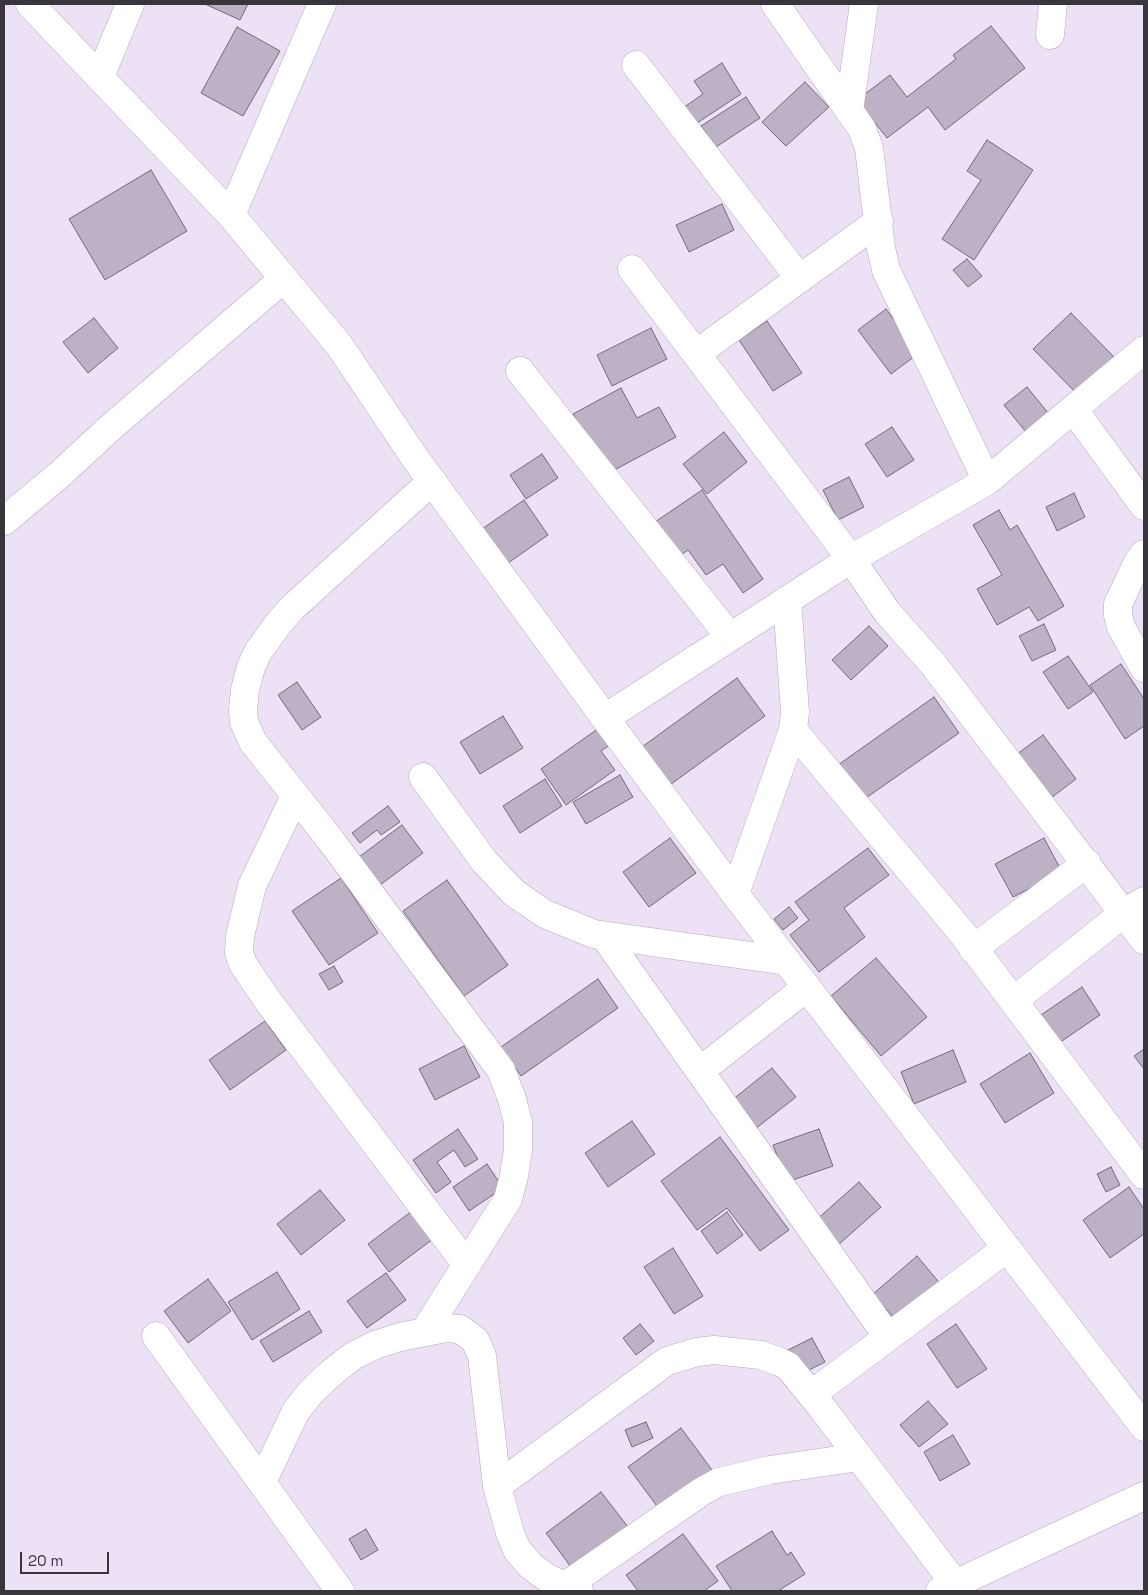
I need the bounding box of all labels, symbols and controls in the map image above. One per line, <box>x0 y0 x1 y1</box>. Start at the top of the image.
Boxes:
scale bar <box>22 1542 111 1574</box>
text: 20 m <box>28 1551 63 1570</box>

